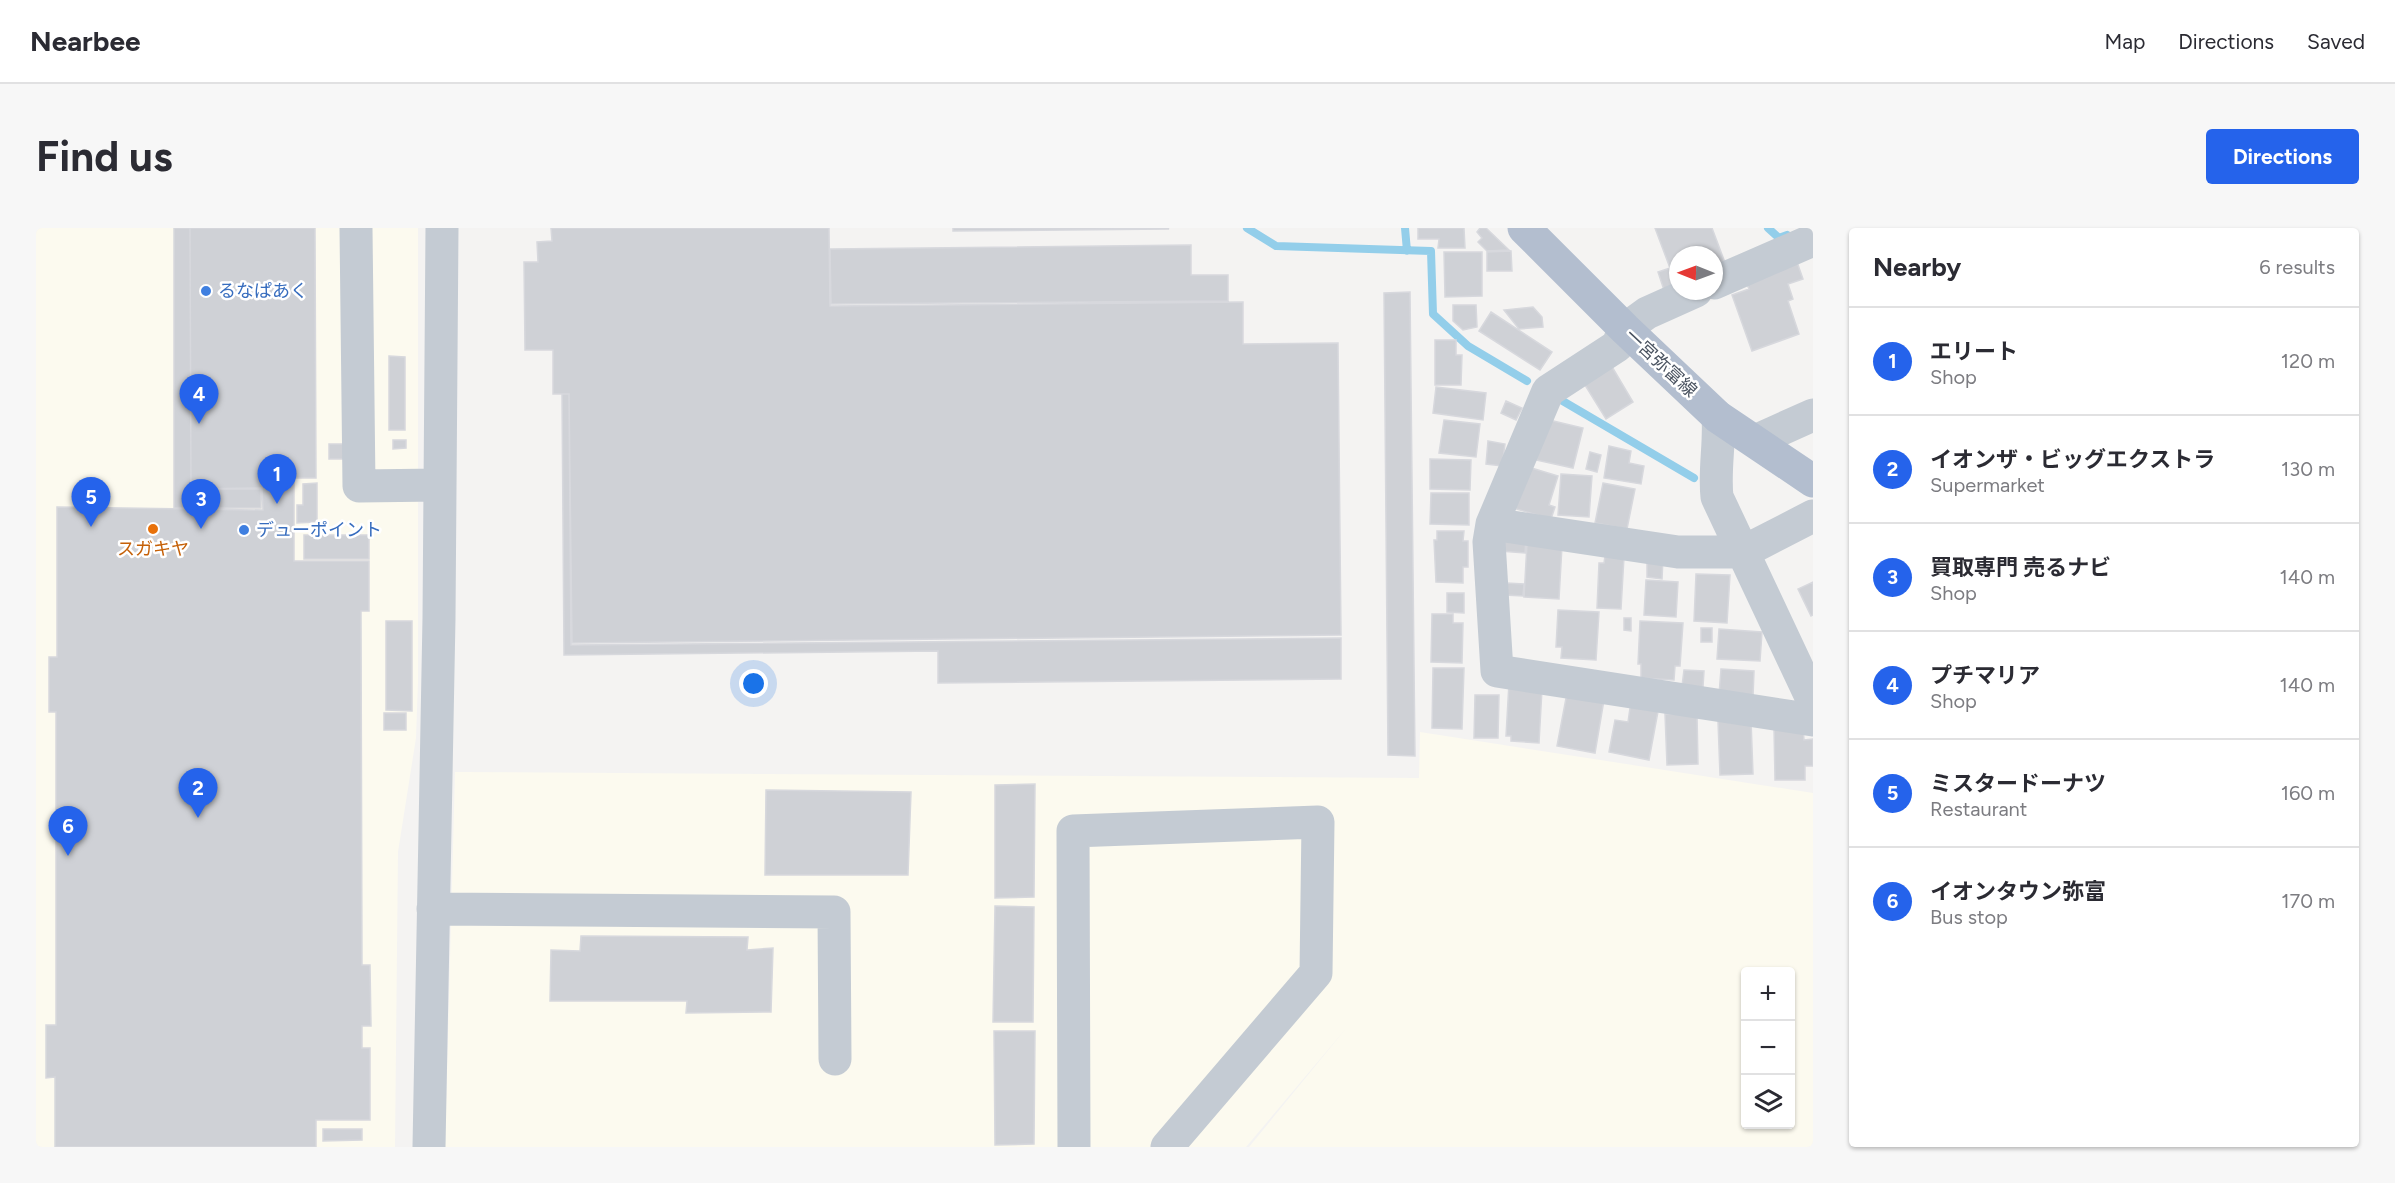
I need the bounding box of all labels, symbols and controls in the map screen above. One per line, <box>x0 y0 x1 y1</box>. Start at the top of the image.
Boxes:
text: Nearbee <box>30 24 140 58</box>
text: Map <box>2104 29 2145 54</box>
text: Directions <box>2178 29 2274 54</box>
text: Saved <box>2307 29 2365 54</box>
button: Directions <box>2206 129 2359 184</box>
text: Find us <box>36 131 173 182</box>
north arrow <box>1669 246 1723 300</box>
text: Nearby <box>1873 251 1961 283</box>
text: 6 results <box>2259 255 2335 279</box>
place label: るなぱあく <box>218 280 308 302</box>
marker: るなぱあく <box>199 284 213 298</box>
street label: 一宮弥富線 <box>1621 324 1701 402</box>
text: エリート <box>1930 338 2018 365</box>
text: 1 <box>1888 349 1897 373</box>
text: 120 m <box>2281 349 2335 373</box>
text: Shop <box>1930 365 1977 389</box>
pin: 4 <box>180 374 218 424</box>
text: イオンザ・ビッグエクストラ <box>1930 446 2215 473</box>
pin: 1 <box>258 454 296 504</box>
text: 2 <box>1887 457 1898 481</box>
text: 130 m <box>2281 457 2335 481</box>
text: Supermarket <box>1930 473 2045 497</box>
pin: 5 <box>72 478 110 527</box>
pin: 3 <box>182 480 220 529</box>
place label: デューポイント <box>256 519 382 541</box>
marker: スガキヤ <box>146 522 160 536</box>
marker: デューポイント <box>237 523 251 537</box>
place label: スガキヤ <box>117 538 189 560</box>
text: 買取専門 売るナビ <box>1930 554 2111 581</box>
text: 3 <box>1887 565 1898 589</box>
text: 140 m <box>2280 565 2335 589</box>
text: Shop <box>1930 581 1977 605</box>
text: プチマリア <box>1930 662 2040 689</box>
your location <box>739 669 768 698</box>
text: 4 <box>1886 673 1899 697</box>
text: 140 m <box>2280 673 2335 697</box>
text: Shop <box>1930 689 1977 713</box>
pin: 2 <box>178 768 218 818</box>
text: ミスタードーナツ <box>1930 770 2106 797</box>
text: 5 <box>1887 781 1898 805</box>
text: 160 m <box>2281 781 2335 805</box>
text: Restaurant <box>1930 797 2027 821</box>
pin: 6 <box>48 806 87 856</box>
text: イオンタウン弥富 <box>1930 878 2106 905</box>
text: 6 <box>1887 889 1898 913</box>
text: 170 m <box>2281 889 2335 913</box>
text: Bus stop <box>1930 905 2008 929</box>
map controls <box>1741 967 1795 1129</box>
button: + <box>1741 967 1795 1021</box>
button: − <box>1741 1021 1795 1075</box>
button: layers <box>1741 1075 1795 1129</box>

